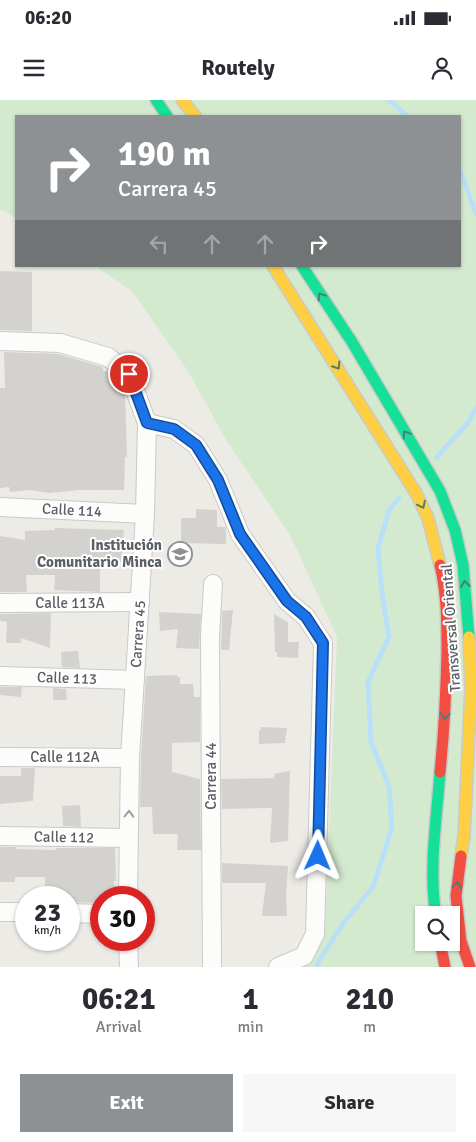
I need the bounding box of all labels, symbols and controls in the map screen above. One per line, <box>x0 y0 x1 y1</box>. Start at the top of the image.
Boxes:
text: 06:20 <box>25 6 72 30</box>
icon: menu <box>20 54 48 82</box>
text: Routely <box>201 54 275 81</box>
icon: person <box>428 54 456 82</box>
text: 190 m <box>118 132 211 175</box>
icon: right <box>35 135 100 200</box>
text: Carrera 45 <box>118 175 217 202</box>
icon: left <box>145 230 173 258</box>
icon: ahead <box>198 230 226 258</box>
icon: ahead <box>251 230 279 258</box>
icon: right <box>304 230 332 258</box>
one-way arrow <box>318 292 328 301</box>
pin <box>108 353 150 395</box>
icon: arrive <box>115 360 143 388</box>
one-way arrow <box>330 361 340 370</box>
one-way arrow <box>403 431 413 440</box>
street label: Calle 114 <box>41 499 103 521</box>
one-way arrow <box>416 500 426 509</box>
place label: Institución Comunitario Minca <box>37 536 162 571</box>
school or university icon: Institución Comunitario Minca <box>167 541 193 567</box>
street label: Transversal Oriental <box>438 563 464 693</box>
one-way arrow <box>461 579 471 588</box>
street label: Calle 113A <box>35 594 105 612</box>
street label: Carrera 45 <box>127 600 149 668</box>
street label: Calle 113 <box>37 668 97 688</box>
one-way arrow <box>440 713 451 721</box>
street label: Carrera 44 <box>202 742 220 810</box>
street label: Calle 112A <box>30 748 100 766</box>
one-way arrow <box>123 810 134 818</box>
street label: Calle 112 <box>34 827 94 847</box>
position arrow <box>291 829 343 881</box>
one-way arrow <box>451 881 462 889</box>
speed limit sign: 30 <box>90 886 155 951</box>
text: 23 <box>34 897 61 928</box>
map controls <box>415 906 460 951</box>
button: search <box>415 906 460 951</box>
text: km/h <box>34 923 61 938</box>
text: 06:21 <box>82 981 156 1018</box>
text: 1 <box>242 981 259 1018</box>
text: 210 <box>345 981 394 1018</box>
text: Arrival <box>96 1017 142 1037</box>
text: min <box>238 1017 263 1037</box>
text: m <box>363 1017 376 1037</box>
button: Exit <box>20 1074 233 1132</box>
button: Share <box>243 1074 456 1132</box>

